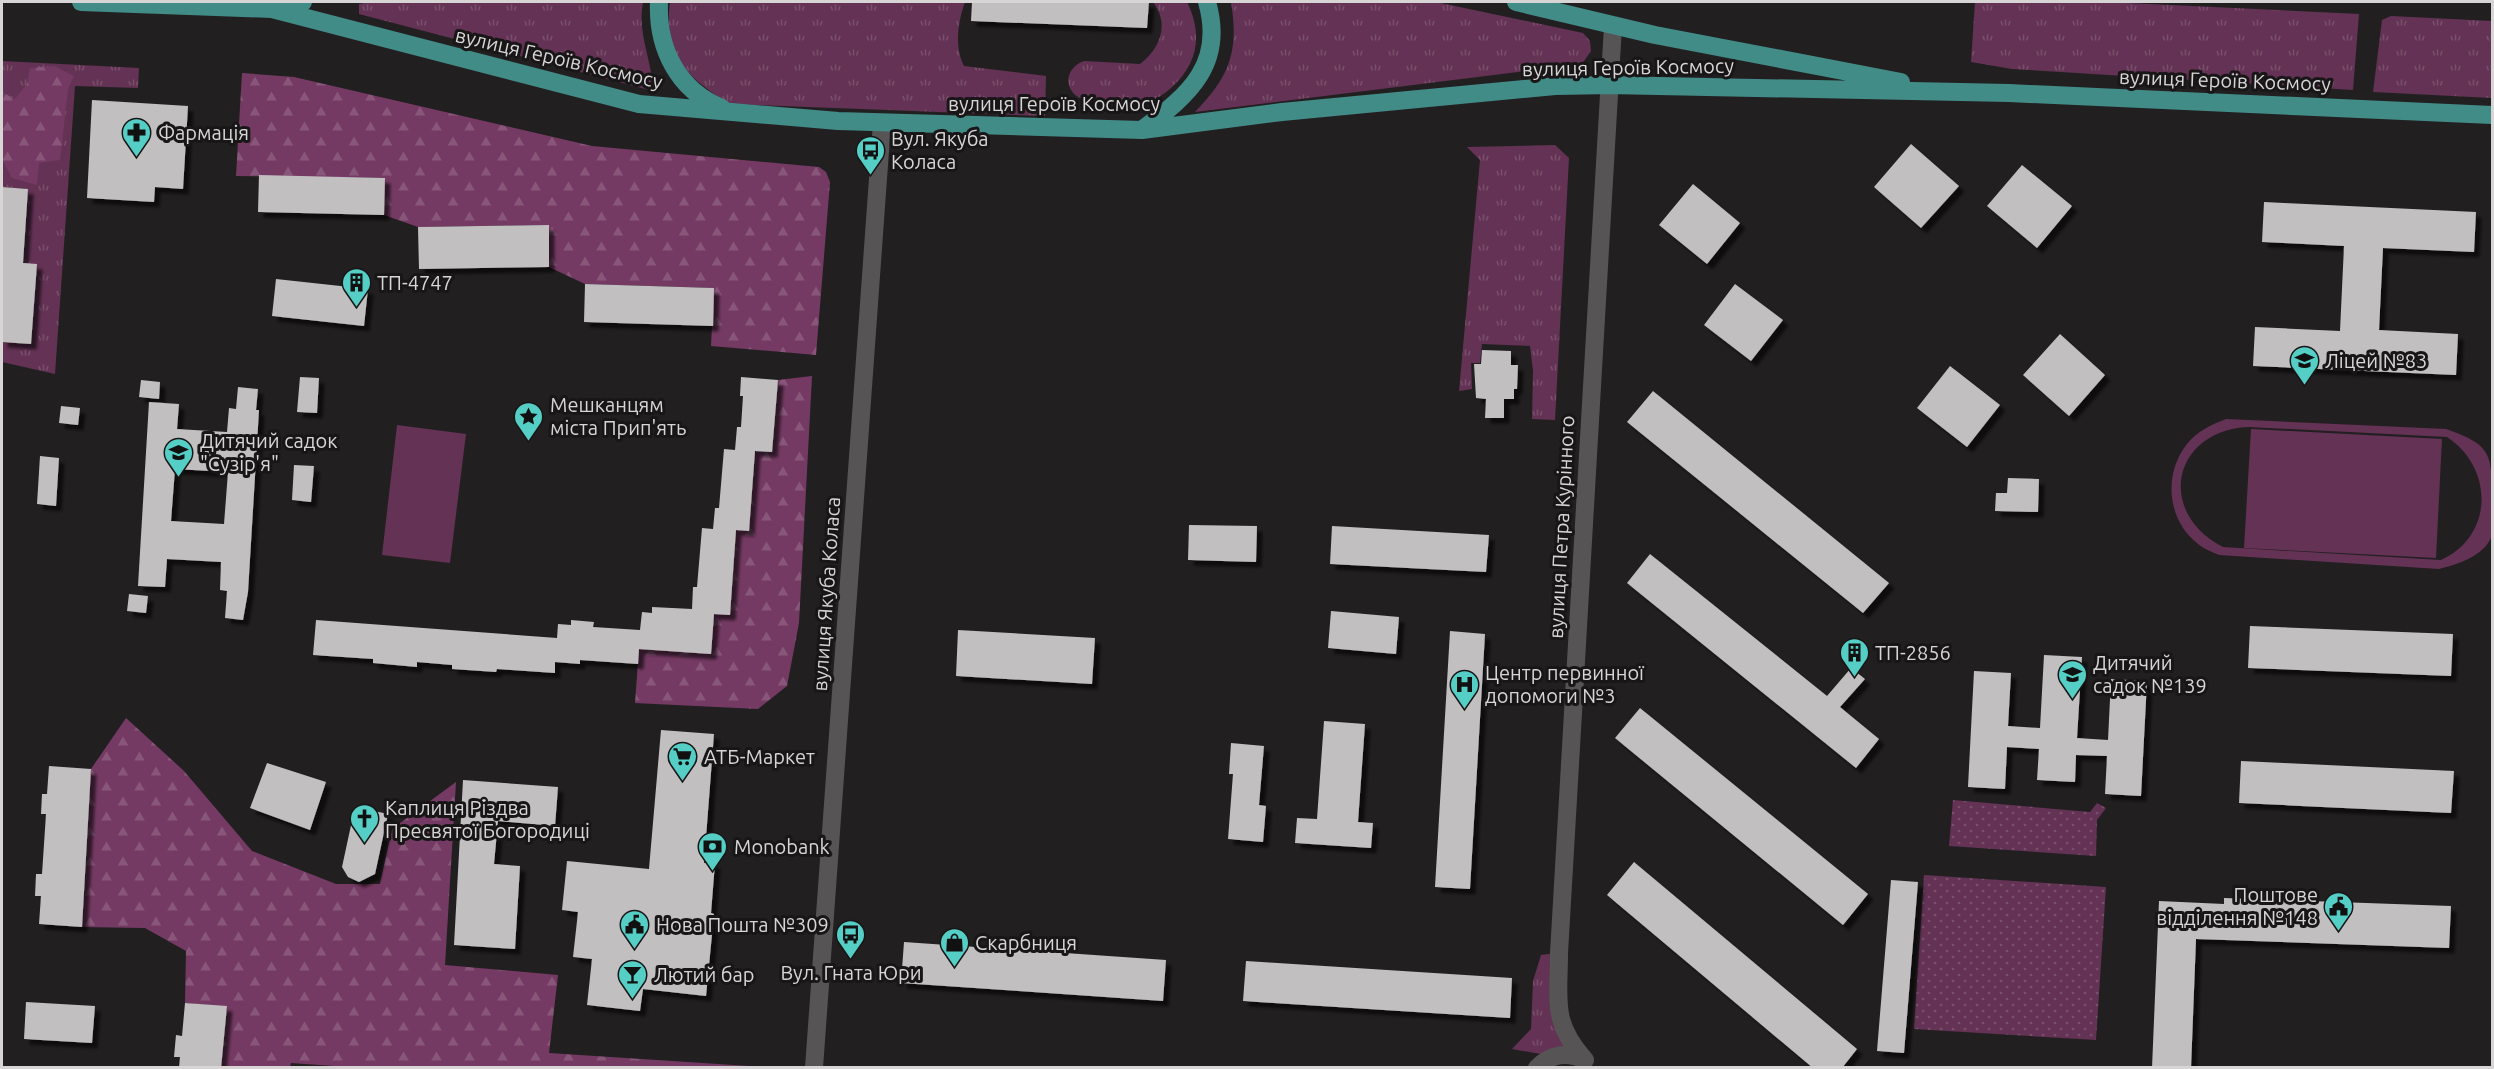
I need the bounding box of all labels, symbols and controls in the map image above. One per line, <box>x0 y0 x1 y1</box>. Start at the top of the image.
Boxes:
street label: вулиця Героїв Космосу <box>453 23 665 93</box>
street label: вулиця Героїв Космосу <box>1522 54 1735 80</box>
street label: вулиця Героїв Космосу <box>2119 65 2332 95</box>
street label: вулиця Героїв Космосу <box>948 92 1160 115</box>
pharmacy icon: Фармація <box>121 116 153 158</box>
place label: Фармація <box>158 121 249 144</box>
place label: Вул. Якуба Коласа <box>891 127 989 173</box>
bus stop icon: Вул. Якуба Коласа <box>854 134 886 176</box>
building icon: ТП-4747 <box>340 266 372 308</box>
place label: ТП-4747 <box>377 271 453 294</box>
school or university icon: Ліцей №83 <box>2288 344 2320 386</box>
place label: Ліцей №83 <box>2325 349 2427 372</box>
place label: Мешканцям міста Прип'ять <box>550 393 686 439</box>
place icon: Мешканцям міста Прип'ять <box>513 400 545 442</box>
street label: вулиця Петра Курінного <box>1544 415 1578 639</box>
place label: Дитячий садок "Сузір'я" <box>200 429 337 475</box>
school or university icon: Дитячий садок "Сузір'я" <box>163 436 195 478</box>
street label: вулиця Якуба Коласа <box>808 496 844 692</box>
building icon: ТП-2856 <box>1838 636 1870 678</box>
place label: ТП-2856 <box>1875 641 1951 664</box>
place label: Дитячий садок №139 <box>2093 651 2207 697</box>
school or university icon: Дитячий садок №139 <box>2056 658 2088 700</box>
place label: Центр первинної допомоги №3 <box>1485 661 1645 707</box>
hospital icon: Центр первинної допомоги №3 <box>1448 668 1480 710</box>
supermarket icon: АТБ-Маркет <box>667 740 699 782</box>
place label: АТБ-Маркет <box>704 745 815 768</box>
place label: Каплиця Різдва Пресвятої Богородиці <box>385 796 590 842</box>
church icon: Каплиця Різдва Пресвятої Богородиці <box>348 802 380 844</box>
bank icon: Monobank <box>697 830 729 872</box>
place label: Monobank <box>734 835 830 858</box>
place label: Поштове відділення №148 <box>2156 883 2318 929</box>
public building icon: Поштове відділення №148 <box>2323 890 2355 932</box>
public building icon: Нова Пошта №309 <box>619 908 651 950</box>
place label: Нова Пошта №309 <box>656 913 829 936</box>
bus stop icon: Вул. Гната Юри <box>835 918 867 960</box>
shop icon: Скарбниця <box>938 926 970 968</box>
place label: Скарбниця <box>975 931 1077 954</box>
bar icon: Лютий бар <box>617 958 649 1000</box>
place label: Вул. Гната Юри <box>780 961 922 984</box>
place label: Лютий бар <box>654 963 755 986</box>

